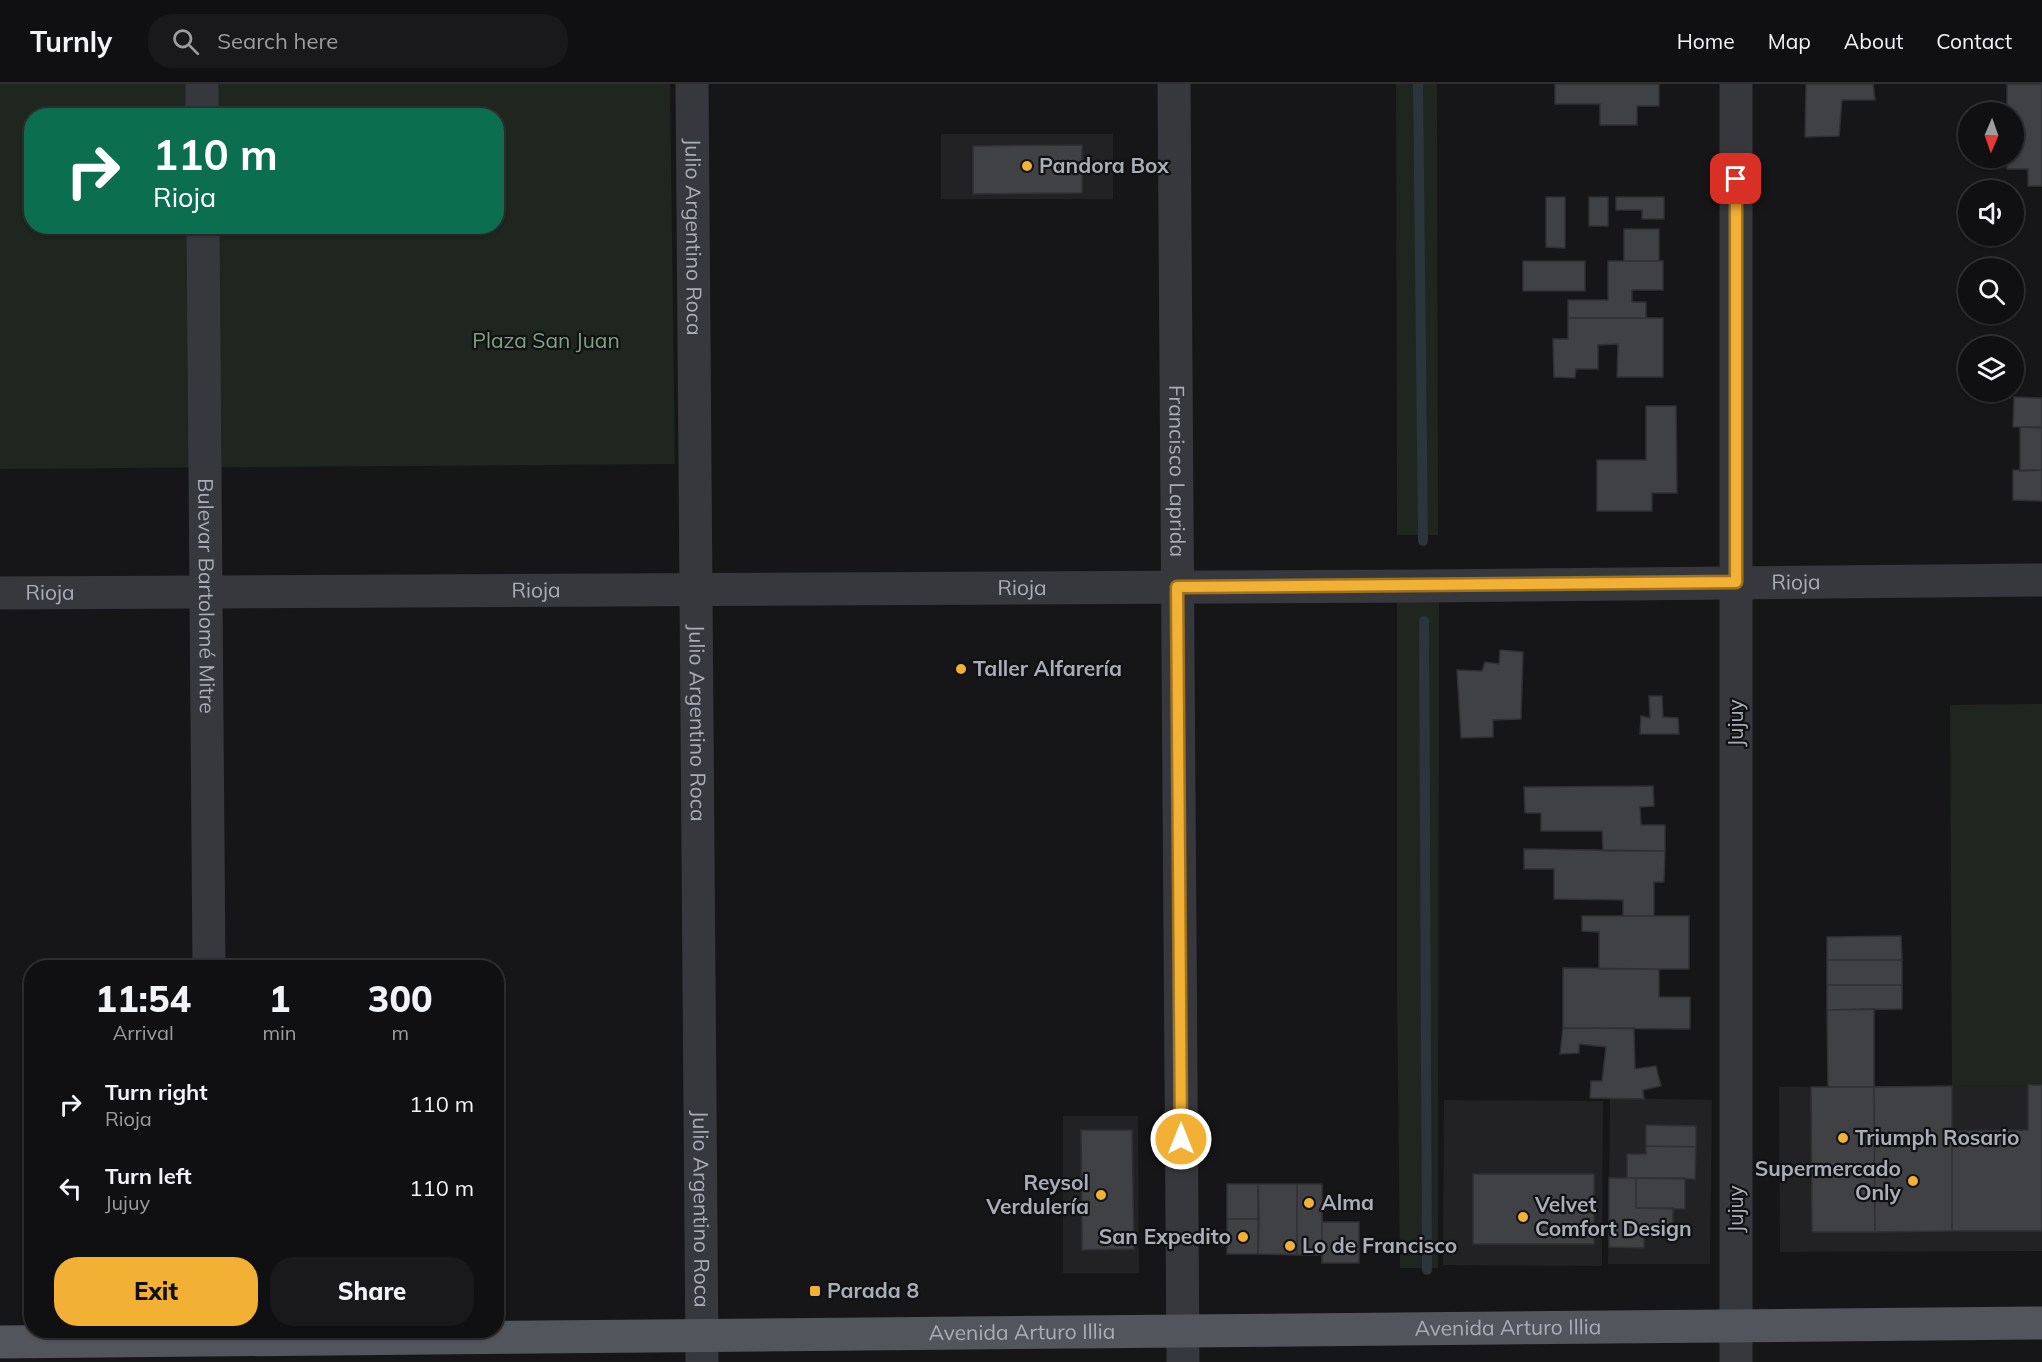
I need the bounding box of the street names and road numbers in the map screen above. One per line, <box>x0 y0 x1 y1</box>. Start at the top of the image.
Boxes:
street label: Julio Argentino Roca <box>680 138 708 336</box>
street label: Francisco Laprida <box>1164 385 1191 557</box>
street label: Bulevar Bartolomé Mitre <box>193 478 221 714</box>
street label: Rioja <box>1771 568 1821 595</box>
street label: Rioja <box>997 574 1047 600</box>
street label: Rioja <box>511 576 561 602</box>
street label: Rioja <box>25 579 75 605</box>
street label: Julio Argentino Roca <box>684 624 712 822</box>
street label: Jujuy <box>1722 699 1748 747</box>
street label: Julio Argentino Roca <box>688 1110 716 1308</box>
street label: Jujuy <box>1722 1185 1748 1233</box>
street label: Avenida Arturo Illia <box>1415 1313 1601 1341</box>
street label: Avenida Arturo Illia <box>929 1318 1115 1345</box>

